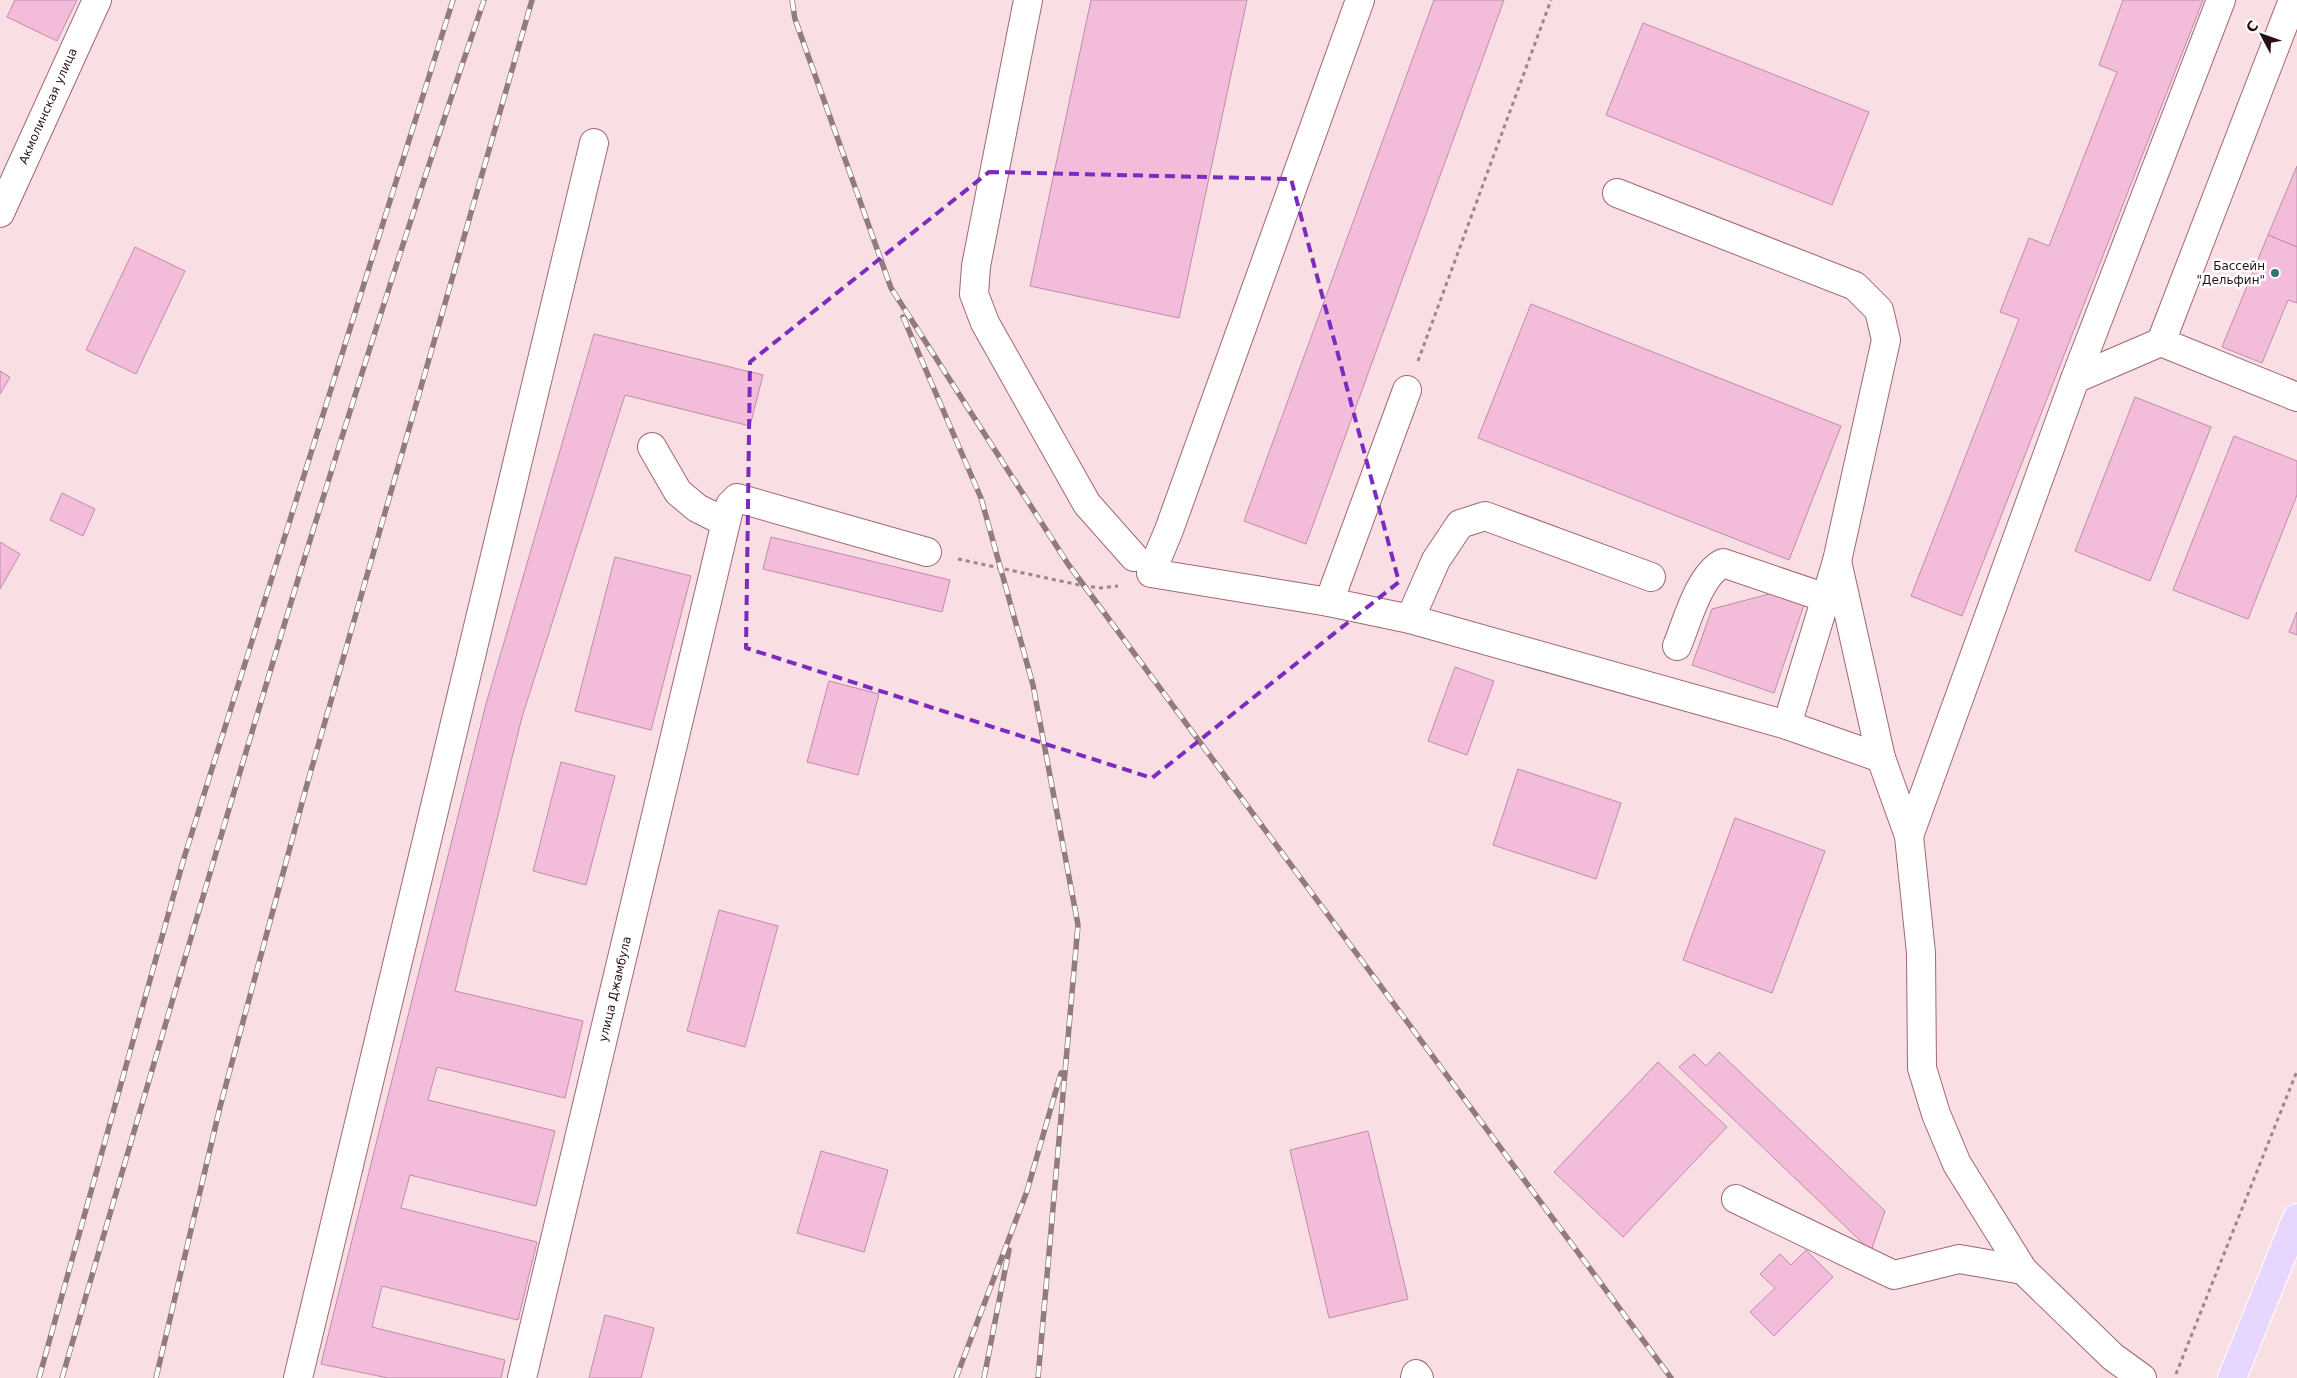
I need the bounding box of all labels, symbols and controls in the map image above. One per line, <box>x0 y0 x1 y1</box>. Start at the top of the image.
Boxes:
north arrow <box>2237 10 2287 60</box>
text: С <box>2243 17 2262 36</box>
street label: Акмолинская улица <box>16 46 80 166</box>
place label: Бассейн "Дельфин" <box>2197 259 2265 287</box>
marker: Бассейн "Дельфин" <box>2269 267 2281 279</box>
street label: улица Джамбула <box>596 935 634 1043</box>

